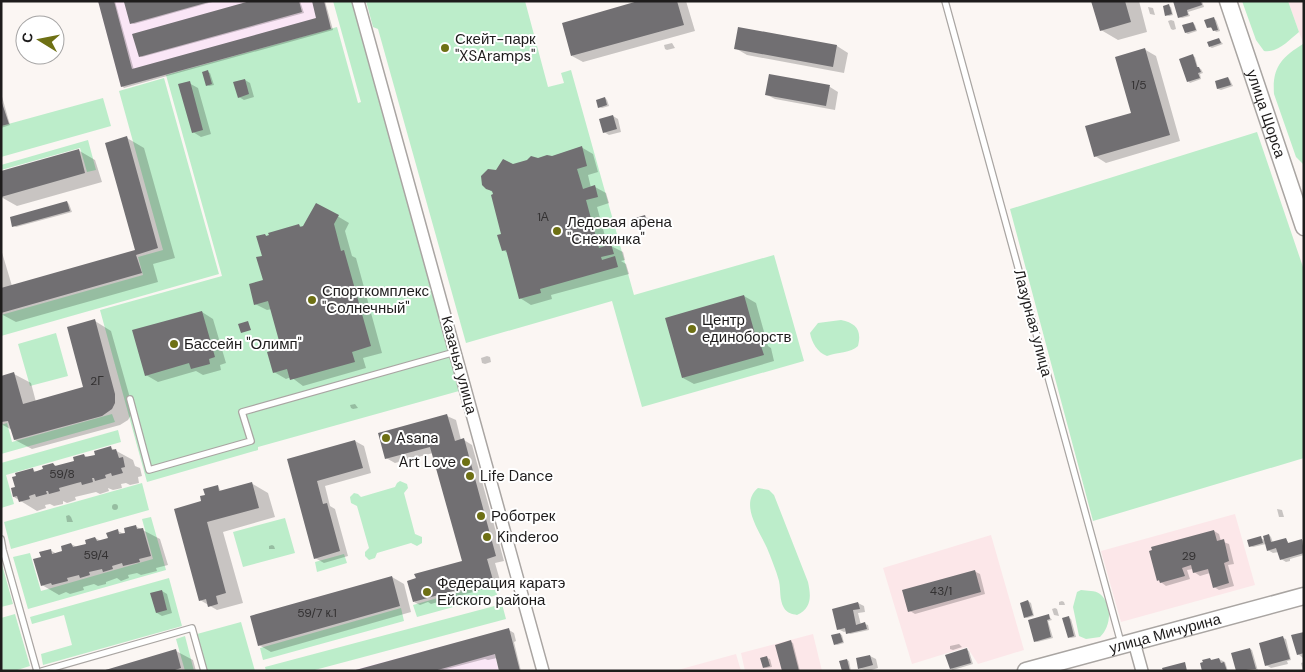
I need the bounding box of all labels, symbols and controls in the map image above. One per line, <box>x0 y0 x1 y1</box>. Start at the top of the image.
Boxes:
north arrow <box>15 15 65 65</box>
place label: Скейт-парк "XSAramps" <box>455 29 536 66</box>
text: С <box>17 31 37 44</box>
marker: Скейт-парк "XSAramps" <box>439 42 451 54</box>
street label: улица Щорса <box>1242 67 1290 161</box>
house number: 1/5 <box>1131 77 1147 93</box>
house number: 1А <box>537 209 549 225</box>
place label: Ледовая арена "Снежинка" <box>567 212 673 249</box>
marker: Ледовая арена "Снежинка" <box>551 225 563 237</box>
street label: Лазурная улица <box>1009 267 1057 380</box>
place label: Спорткомплекс "Солнечный" <box>322 281 430 318</box>
marker: Спорткомплекс "Солнечный" <box>306 294 318 306</box>
place label: Центр единоборств <box>702 310 791 347</box>
street label: Казачья улица <box>436 314 482 417</box>
marker: Центр единоборств <box>686 323 698 335</box>
place label: Бассейн "Олимп" <box>184 334 302 354</box>
marker: Бассейн "Олимп" <box>168 338 180 350</box>
house number: 2Г <box>90 373 104 389</box>
place label: Asana <box>396 428 438 448</box>
marker: Asana <box>380 432 392 444</box>
place label: Art Love <box>398 452 456 472</box>
marker: Art Love <box>460 456 472 468</box>
house number: 59/8 <box>49 466 75 482</box>
place label: Life Dance <box>480 466 553 486</box>
marker: Life Dance <box>464 470 476 482</box>
place label: Роботрек <box>491 506 556 526</box>
marker: Роботрек <box>475 510 487 522</box>
place label: Kinderoo <box>497 527 559 547</box>
marker: Kinderoo <box>481 531 493 543</box>
house number: 59/4 <box>83 547 109 563</box>
house number: 29 <box>1182 548 1196 564</box>
place label: Федерация каратэ Ейского района <box>437 573 566 610</box>
house number: 43/1 <box>930 583 952 599</box>
marker: Федерация каратэ Ейского района <box>421 586 433 598</box>
house number: 59/7 к.1 <box>297 605 337 621</box>
street label: улица Мичурина <box>1107 609 1224 658</box>

